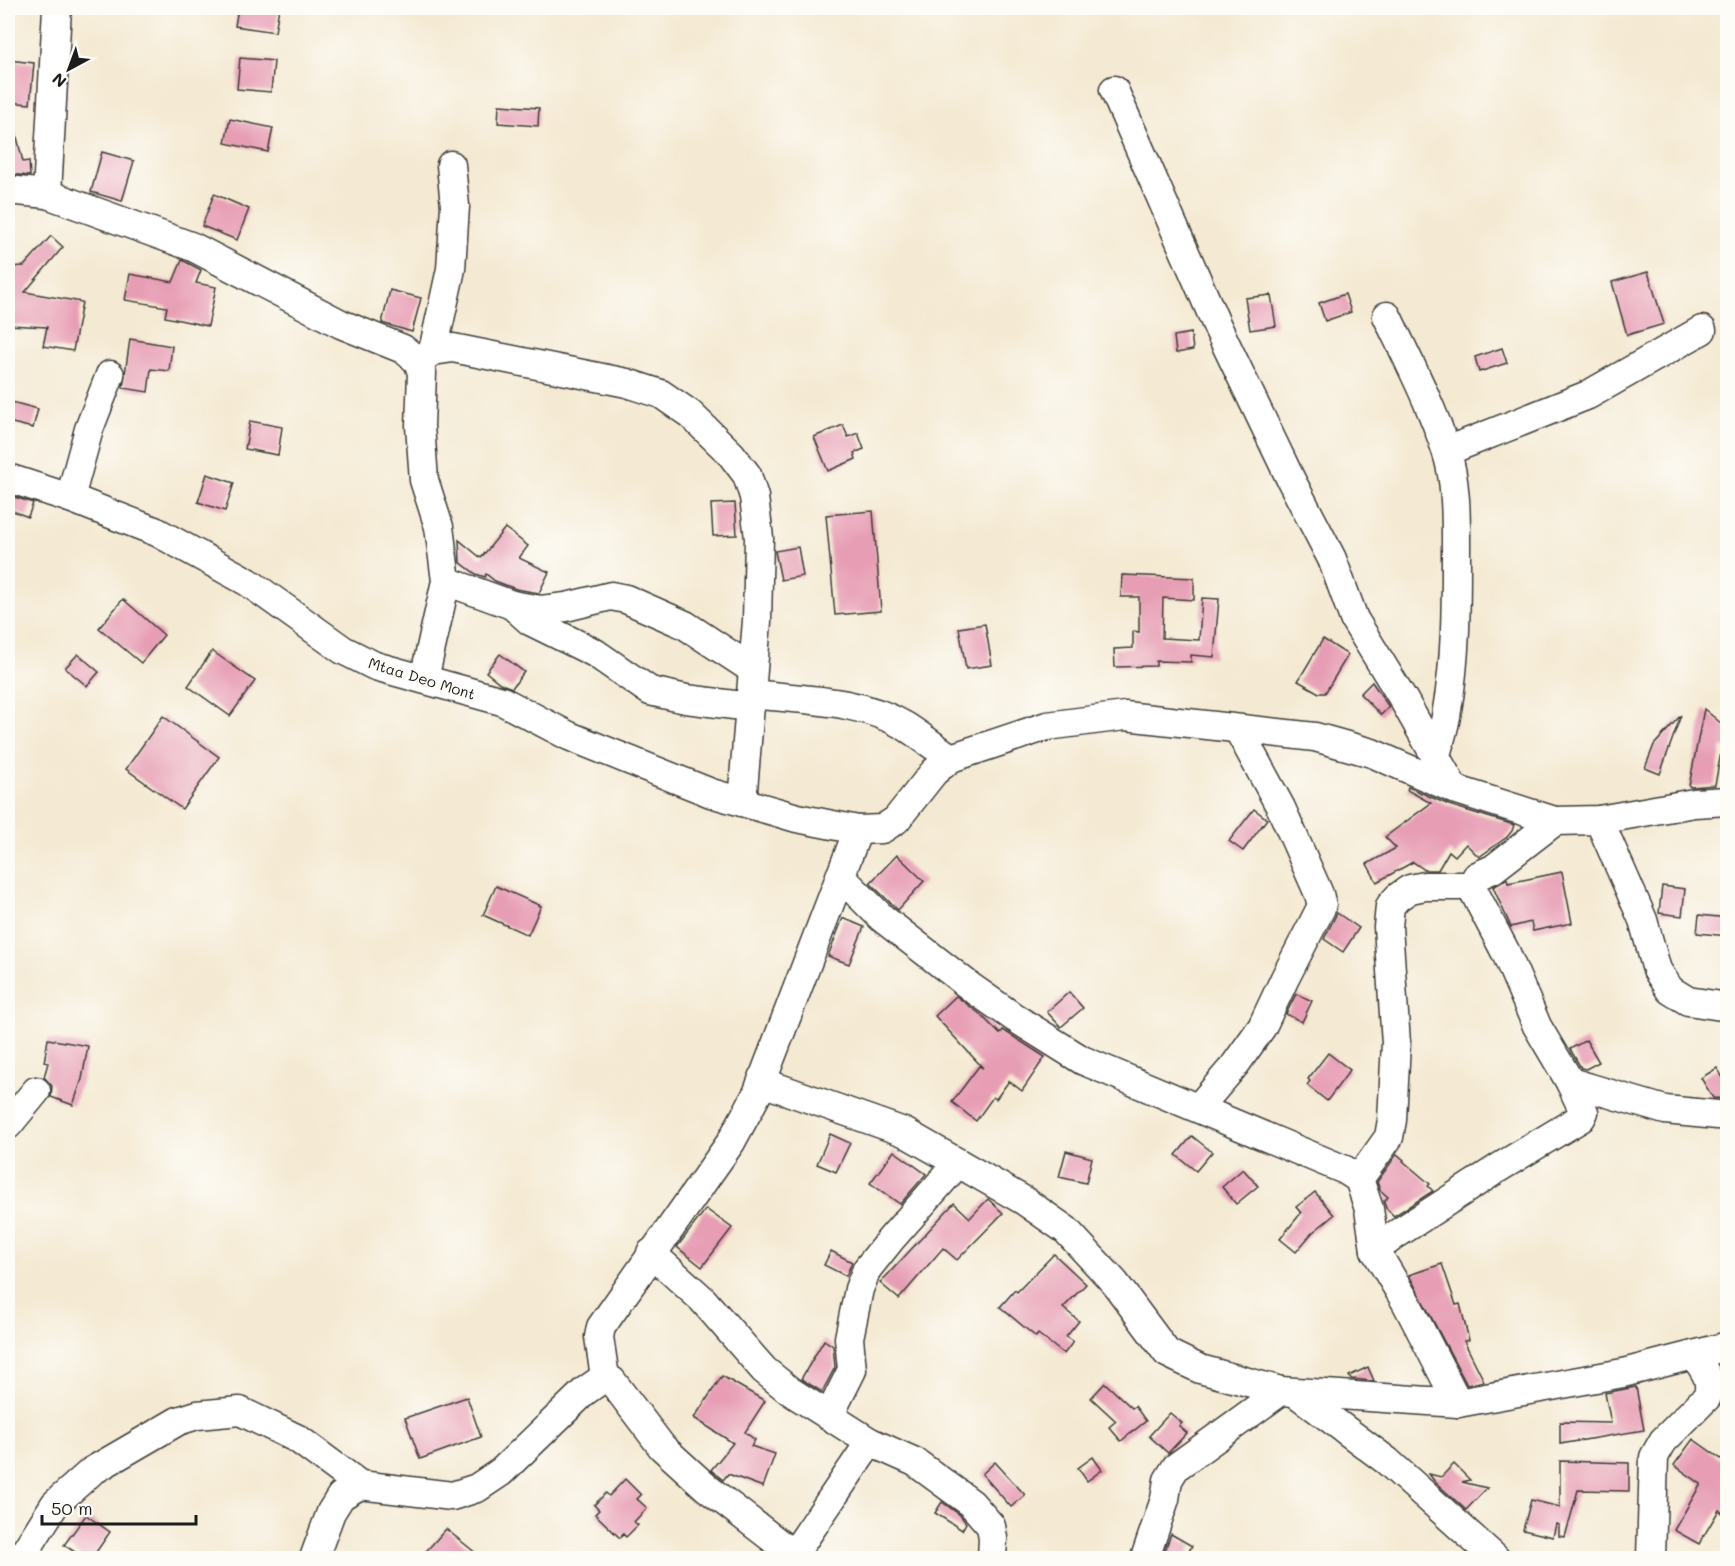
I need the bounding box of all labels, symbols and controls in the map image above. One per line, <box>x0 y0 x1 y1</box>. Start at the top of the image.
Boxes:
north arrow <box>39 39 99 99</box>
text: N <box>47 69 70 93</box>
street label: Mtaa Deo Mont <box>366 652 478 704</box>
scale bar <box>42 1488 196 1526</box>
text: 50 m <box>51 1496 93 1520</box>

